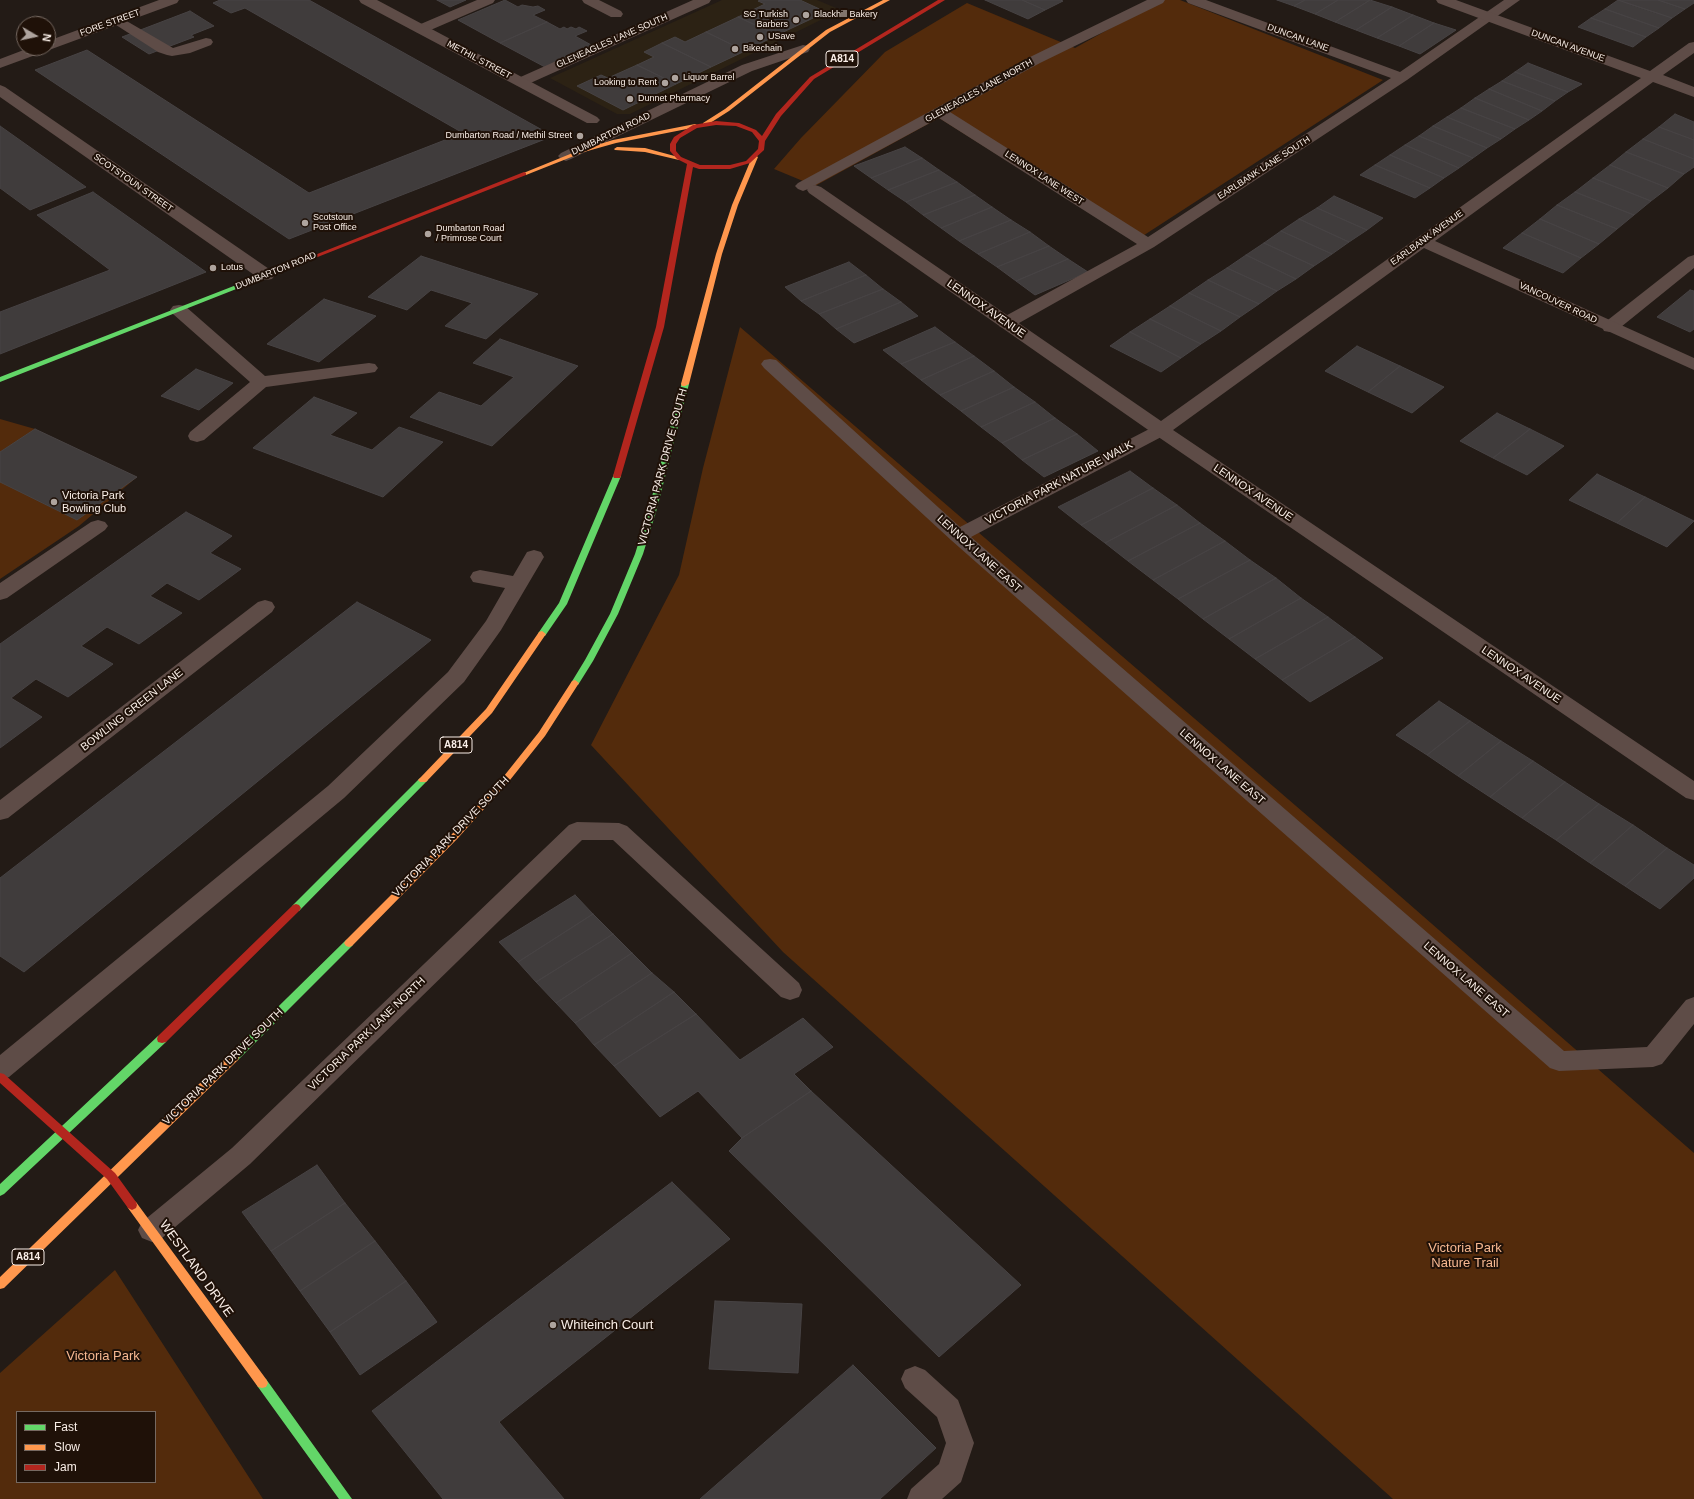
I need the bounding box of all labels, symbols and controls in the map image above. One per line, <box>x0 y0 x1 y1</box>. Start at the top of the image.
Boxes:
street label: FORE STREET <box>79 7 141 39</box>
place label: SG Turkish Barbers <box>743 10 788 31</box>
marker: Blackhill Bakery <box>801 10 811 20</box>
place label: Blackhill Bakery <box>814 10 878 20</box>
street label: GLENEAGLES LANE SOUTH <box>555 12 669 70</box>
marker: SG Turkish Barbers <box>791 15 801 25</box>
north arrow <box>16 16 56 56</box>
street label: DUNCAN LANE <box>1266 22 1330 54</box>
street label: DUNCAN AVENUE <box>1530 28 1606 64</box>
marker: USave <box>755 32 765 42</box>
place label: USave <box>768 32 795 42</box>
text: N <box>40 33 53 43</box>
street label: METHIL STREET <box>445 39 513 81</box>
marker: Bikechain <box>730 44 740 54</box>
place label: Bikechain <box>743 44 782 54</box>
road number: A814 <box>826 51 858 67</box>
street label: GLENEAGLES LANE NORTH <box>924 57 1034 125</box>
marker: Liquor Barrel <box>670 73 680 83</box>
place label: Liquor Barrel <box>683 73 735 83</box>
place label: Looking to Rent <box>594 78 657 88</box>
marker: Looking to Rent <box>660 78 670 88</box>
marker: Dunnet Pharmacy <box>625 94 635 104</box>
place label: Dunnet Pharmacy <box>638 94 710 104</box>
street label: DUMBARTON ROAD <box>570 110 652 158</box>
place label: Dumbarton Road / Methil Street <box>445 131 572 141</box>
marker: Dumbarton Road / Methil Street <box>575 131 585 141</box>
street label: EARLBANK LANE SOUTH <box>1216 134 1312 202</box>
street label: LENNOX LANE WEST <box>1003 149 1085 207</box>
street label: SCOTSTOUN STREET <box>91 152 175 214</box>
street label: EARLBANK AVENUE <box>1389 208 1465 268</box>
place label: Scotstoun Post Office <box>313 213 357 234</box>
marker: Scotstoun Post Office <box>300 218 310 228</box>
place label: Dumbarton Road / Primrose Court <box>436 224 505 245</box>
marker: Dumbarton Road / Primrose Court <box>423 229 433 239</box>
street label: DUMBARTON ROAD <box>234 250 318 292</box>
marker: Lotus <box>208 263 218 273</box>
place label: Lotus <box>221 263 243 273</box>
street label: LENNOX AVENUE <box>944 277 1028 341</box>
street label: VANCOUVER ROAD <box>1517 280 1599 326</box>
street label: VICTORIA PARK DRIVE SOUTH <box>636 387 690 547</box>
street label: VICTORIA PARK NATURE WALK <box>983 438 1135 528</box>
street label: LENNOX AVENUE <box>1211 462 1295 524</box>
place label: Victoria Park Bowling Club <box>62 489 126 515</box>
marker: Victoria Park Bowling Club <box>49 497 59 507</box>
street label: LENNOX LANE EAST <box>934 513 1024 595</box>
street label: LENNOX AVENUE <box>1479 644 1563 706</box>
street label: BOWLING GREEN LANE <box>78 666 186 754</box>
street label: LENNOX LANE EAST <box>1177 726 1267 808</box>
road number: A814 <box>440 737 472 753</box>
street label: VICTORIA PARK DRIVE SOUTH <box>390 774 512 900</box>
street label: LENNOX LANE EAST <box>1421 939 1511 1021</box>
street label: VICTORIA PARK LANE NORTH <box>306 974 428 1094</box>
street label: VICTORIA PARK DRIVE SOUTH <box>160 1006 286 1128</box>
street label: WESTLAND DRIVE <box>156 1218 236 1320</box>
park label: Victoria Park Nature Trail <box>1428 1240 1502 1271</box>
road number: A814 <box>12 1249 44 1265</box>
place label: Whiteinch Court <box>561 1317 653 1333</box>
marker: Whiteinch Court <box>548 1320 558 1330</box>
park label: Victoria Park <box>66 1348 140 1364</box>
legend <box>16 1411 156 1483</box>
text: Fast <box>54 1420 77 1434</box>
text: Slow <box>54 1440 80 1454</box>
text: Jam <box>54 1460 77 1474</box>

